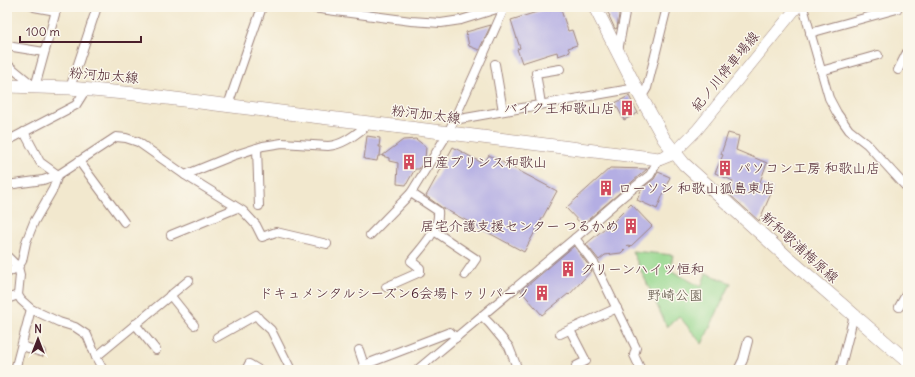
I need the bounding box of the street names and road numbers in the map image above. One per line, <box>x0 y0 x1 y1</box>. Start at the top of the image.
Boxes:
street label: 紀ノ川停車場線 <box>687 27 763 115</box>
street label: 粉河加太線 <box>68 63 140 87</box>
street label: 粉河加太線 <box>390 101 462 127</box>
street label: 新和歌浦梅原線 <box>758 208 842 286</box>

